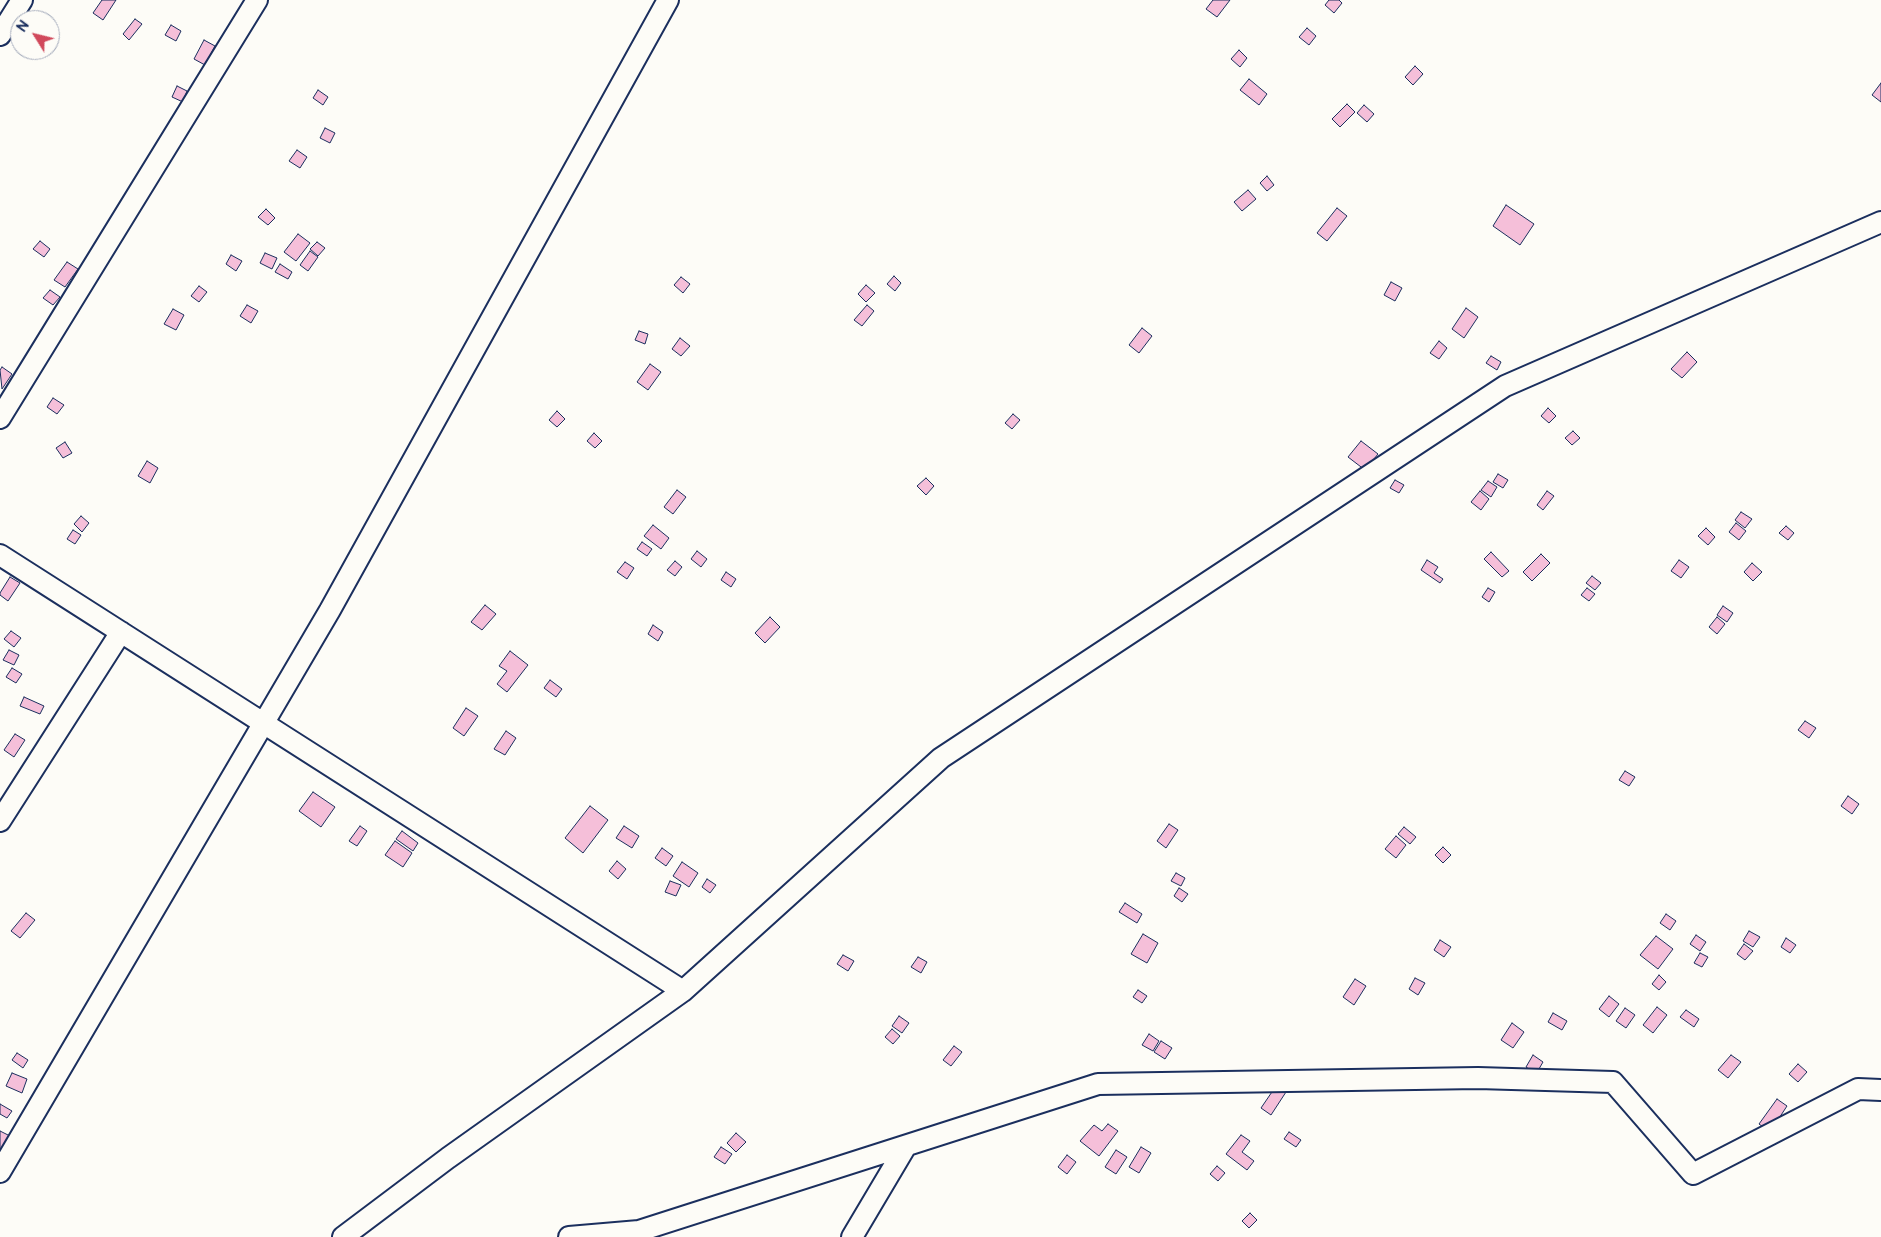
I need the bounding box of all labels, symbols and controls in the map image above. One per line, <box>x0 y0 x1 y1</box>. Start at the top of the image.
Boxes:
north arrow <box>10 10 60 60</box>
text: N <box>13 17 33 36</box>

